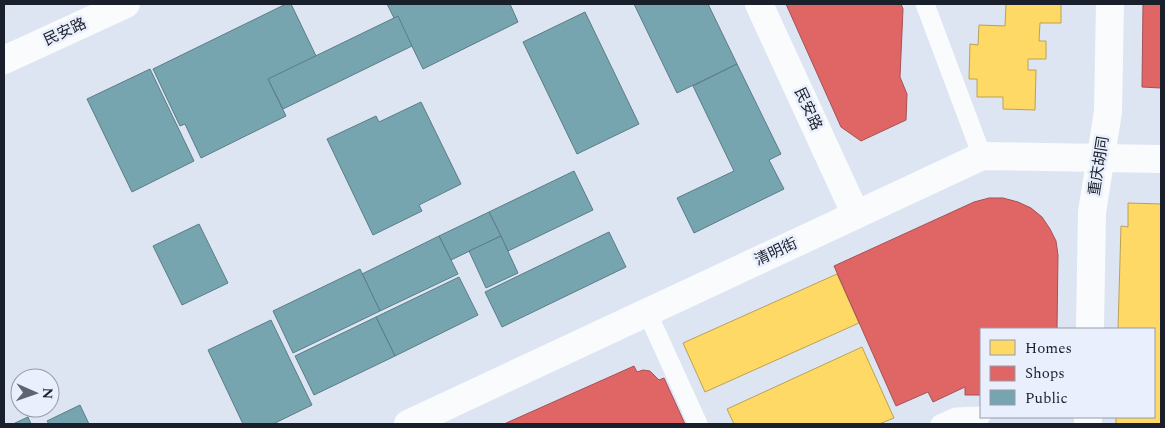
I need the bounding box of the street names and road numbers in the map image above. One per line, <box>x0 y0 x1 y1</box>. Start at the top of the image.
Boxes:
street label: 民安路 <box>40 12 90 52</box>
street label: 民安路 <box>788 84 828 134</box>
street label: 重庆胡同 <box>1083 135 1115 197</box>
street label: 清明街 <box>751 232 801 272</box>

